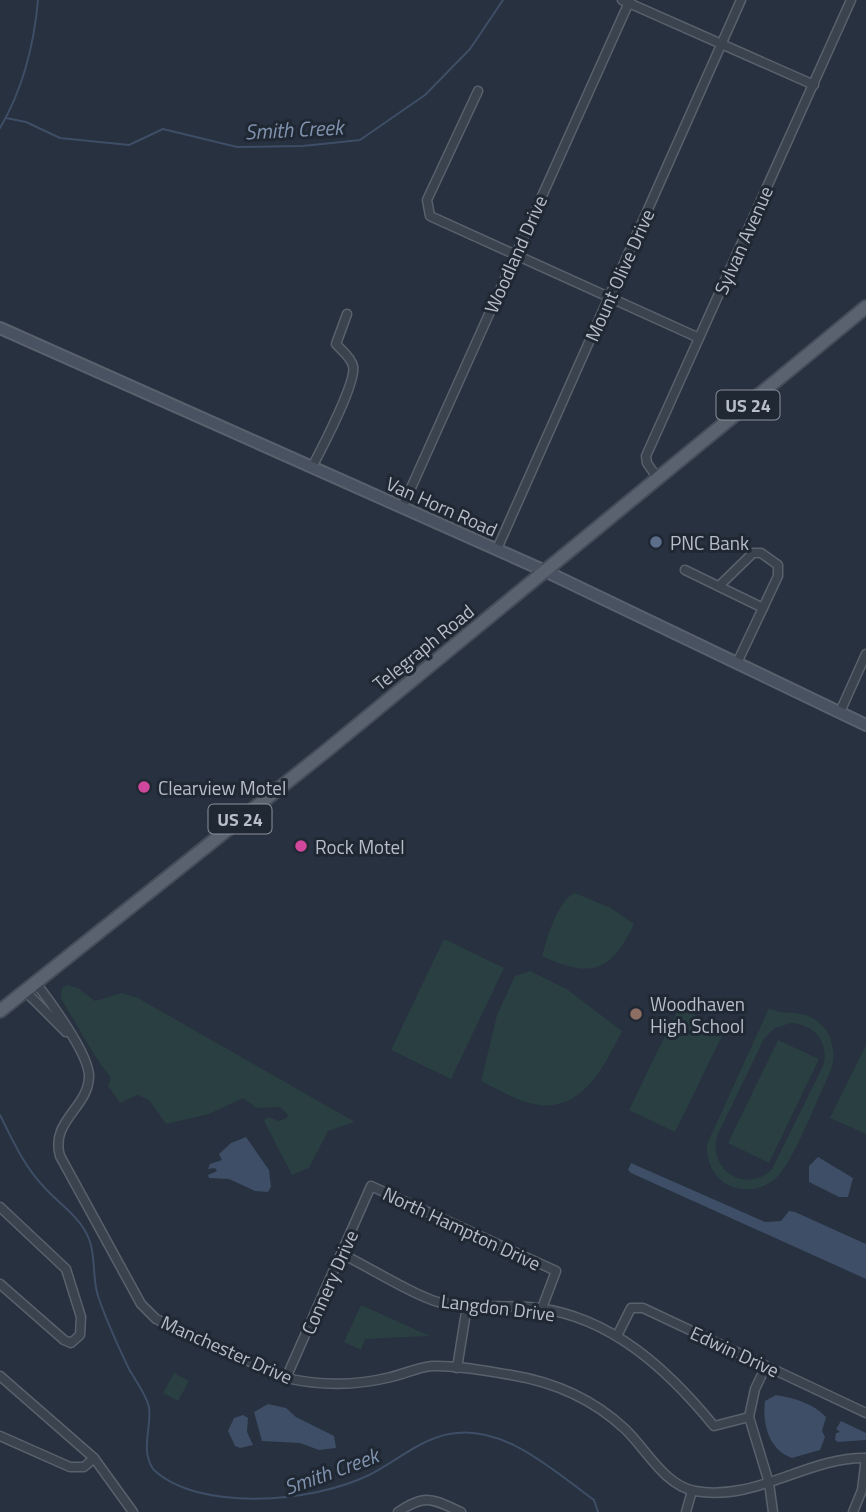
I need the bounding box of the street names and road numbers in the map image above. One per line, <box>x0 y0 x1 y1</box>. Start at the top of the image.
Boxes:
street label: Sylvan Avenue <box>706 181 780 299</box>
street label: Woodland Drive <box>476 190 554 318</box>
street label: Mount Olive Drive <box>577 204 661 346</box>
road number: US 24 <box>716 390 780 419</box>
street label: Van Horn Road <box>382 468 502 544</box>
street label: Telegraph Road <box>366 597 480 697</box>
road number: US 24 <box>208 804 272 834</box>
street label: North Hampton Drive <box>378 1179 546 1277</box>
street label: Connery Drive <box>293 1225 365 1339</box>
street label: Langdon Drive <box>439 1286 557 1328</box>
street label: Manchester Drive <box>157 1307 297 1391</box>
street label: Edwin Drive <box>686 1318 784 1384</box>

